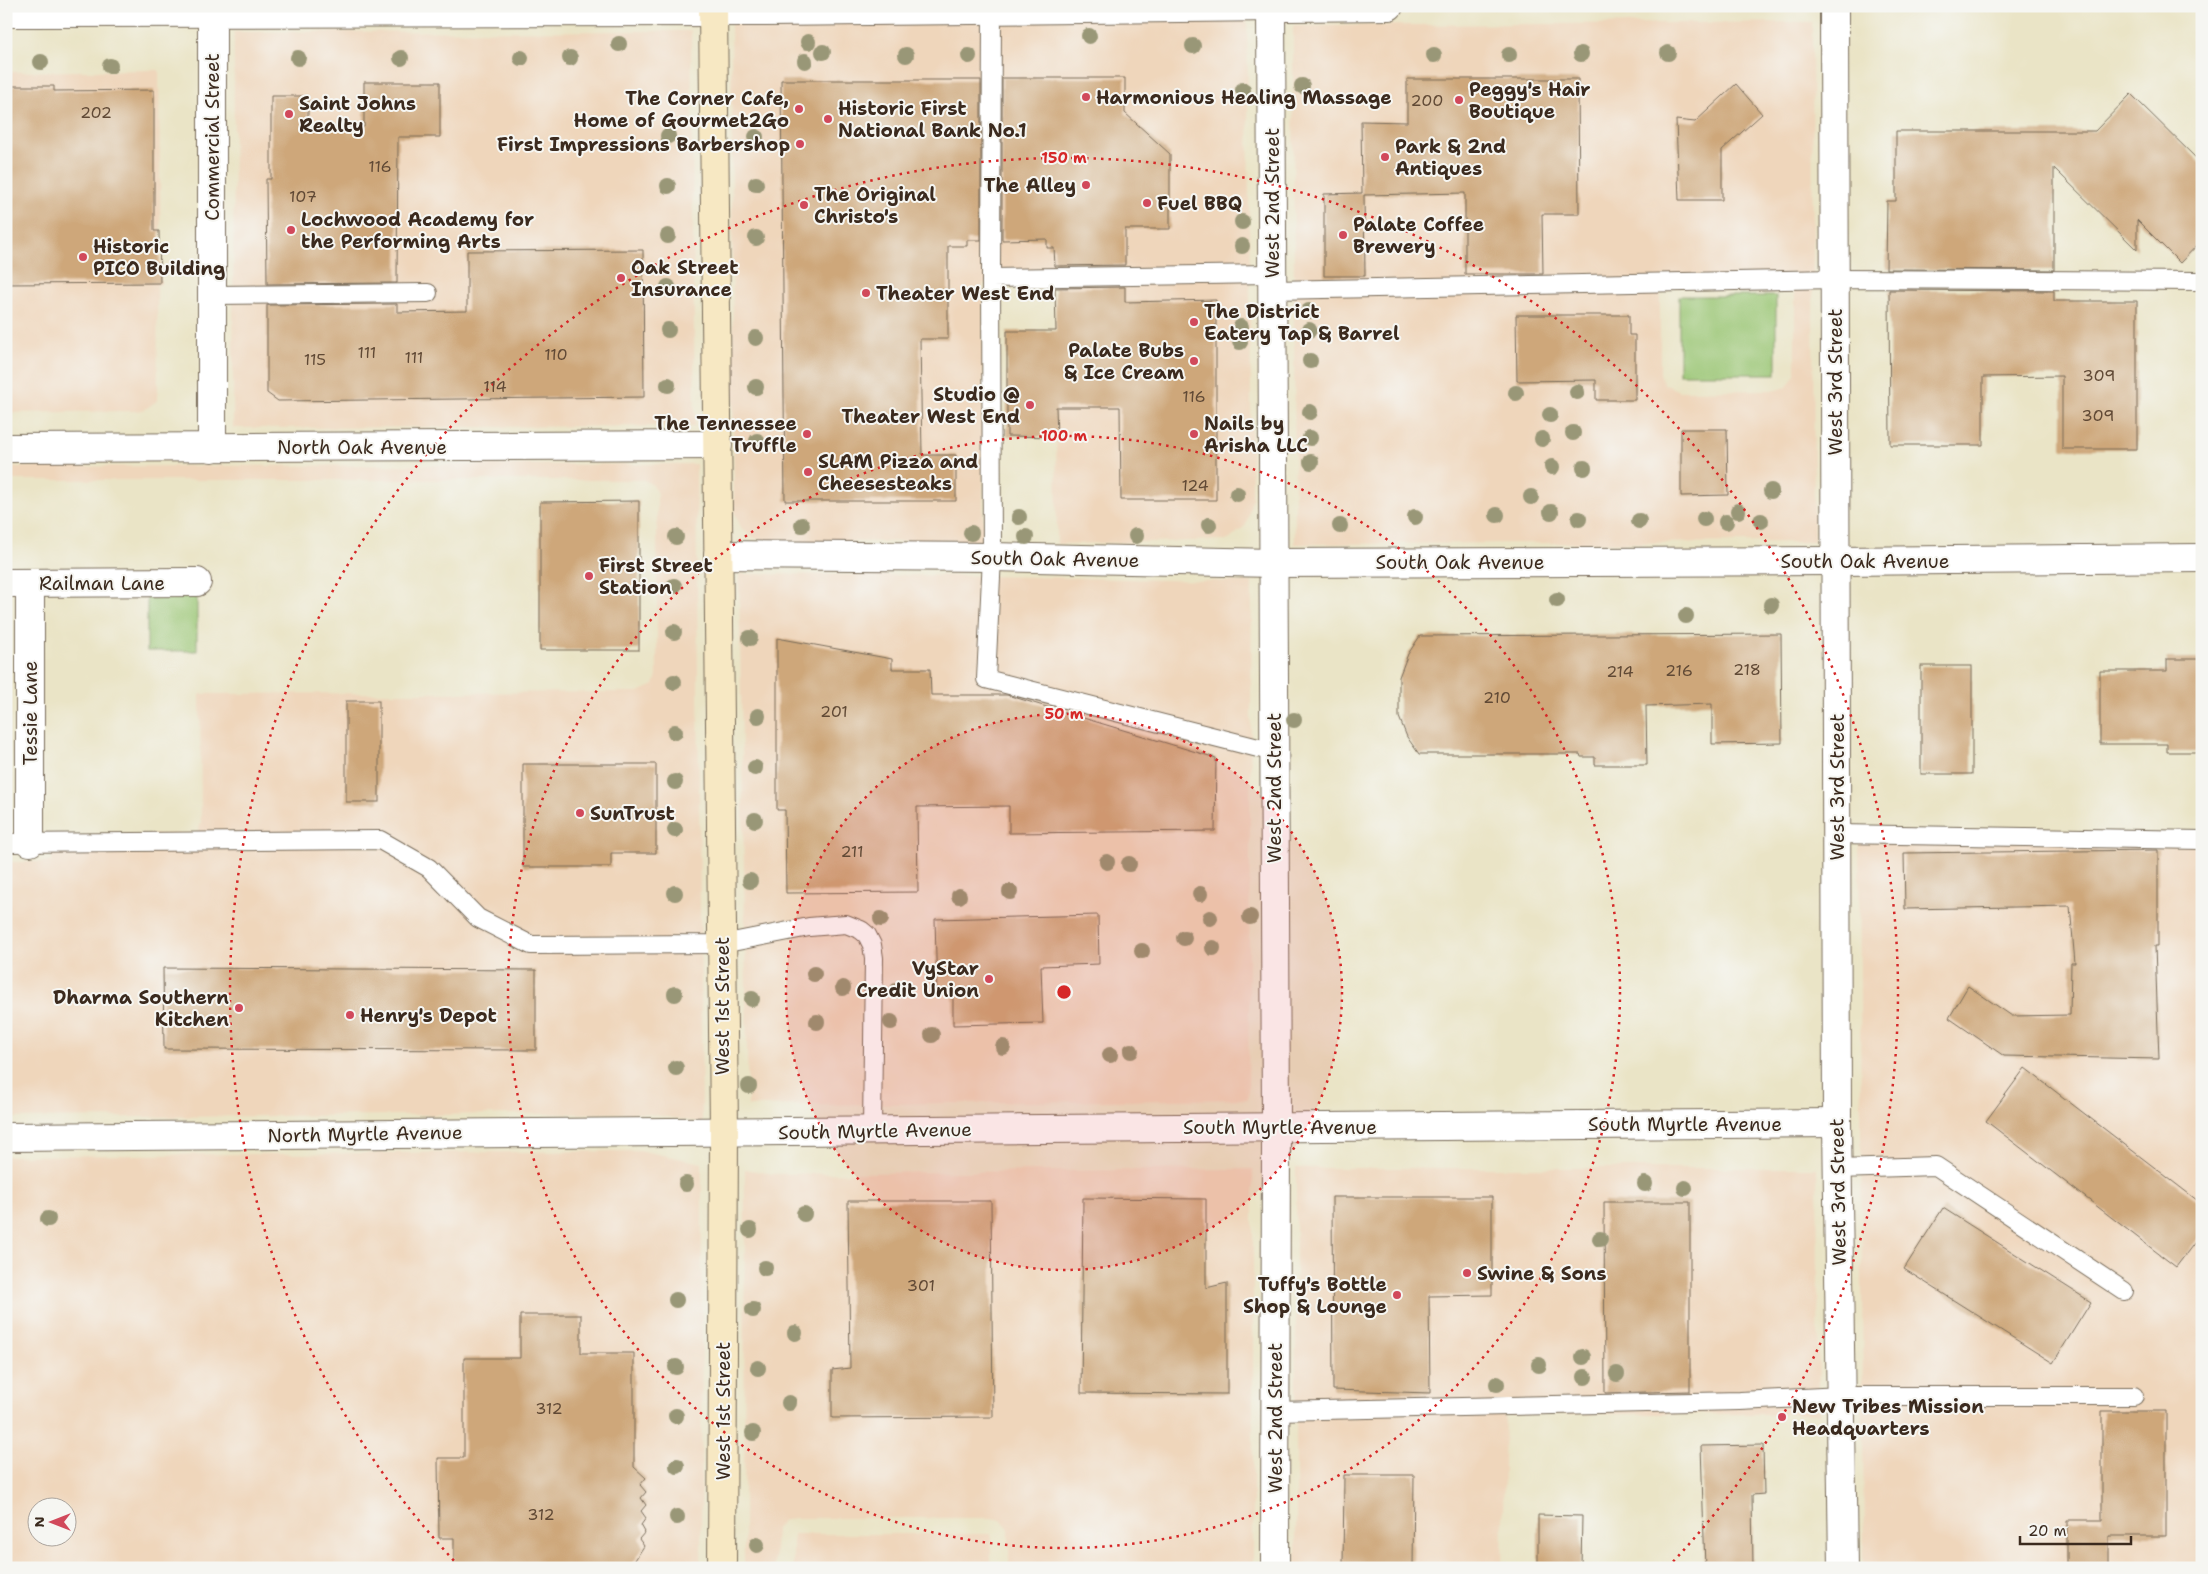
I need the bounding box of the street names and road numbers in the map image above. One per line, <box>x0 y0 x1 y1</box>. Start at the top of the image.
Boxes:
street label: Commercial Street <box>200 53 225 221</box>
street label: West 2nd Street <box>1260 128 1285 278</box>
street label: West 3rd Street <box>1823 308 1848 456</box>
street label: North Oak Avenue <box>277 435 447 460</box>
street label: South Oak Avenue <box>970 545 1140 573</box>
street label: South Oak Avenue <box>1781 549 1949 574</box>
street label: South Oak Avenue <box>1376 550 1544 575</box>
street label: Railman Lane <box>39 571 165 596</box>
street label: Tessie Lane <box>18 661 43 765</box>
street label: West 2nd Street <box>1262 713 1287 863</box>
street label: West 3rd Street <box>1825 713 1850 861</box>
street label: West 1st Street <box>710 937 735 1075</box>
street label: South Myrtle Avenue <box>1588 1112 1782 1137</box>
street label: South Myrtle Avenue <box>1183 1115 1377 1140</box>
street label: South Myrtle Avenue <box>778 1117 972 1145</box>
street label: West 3rd Street <box>1824 1118 1852 1266</box>
street label: North Myrtle Avenue <box>267 1120 463 1148</box>
street label: West 1st Street <box>711 1342 736 1480</box>
street label: West 2nd Street <box>1263 1343 1288 1493</box>

